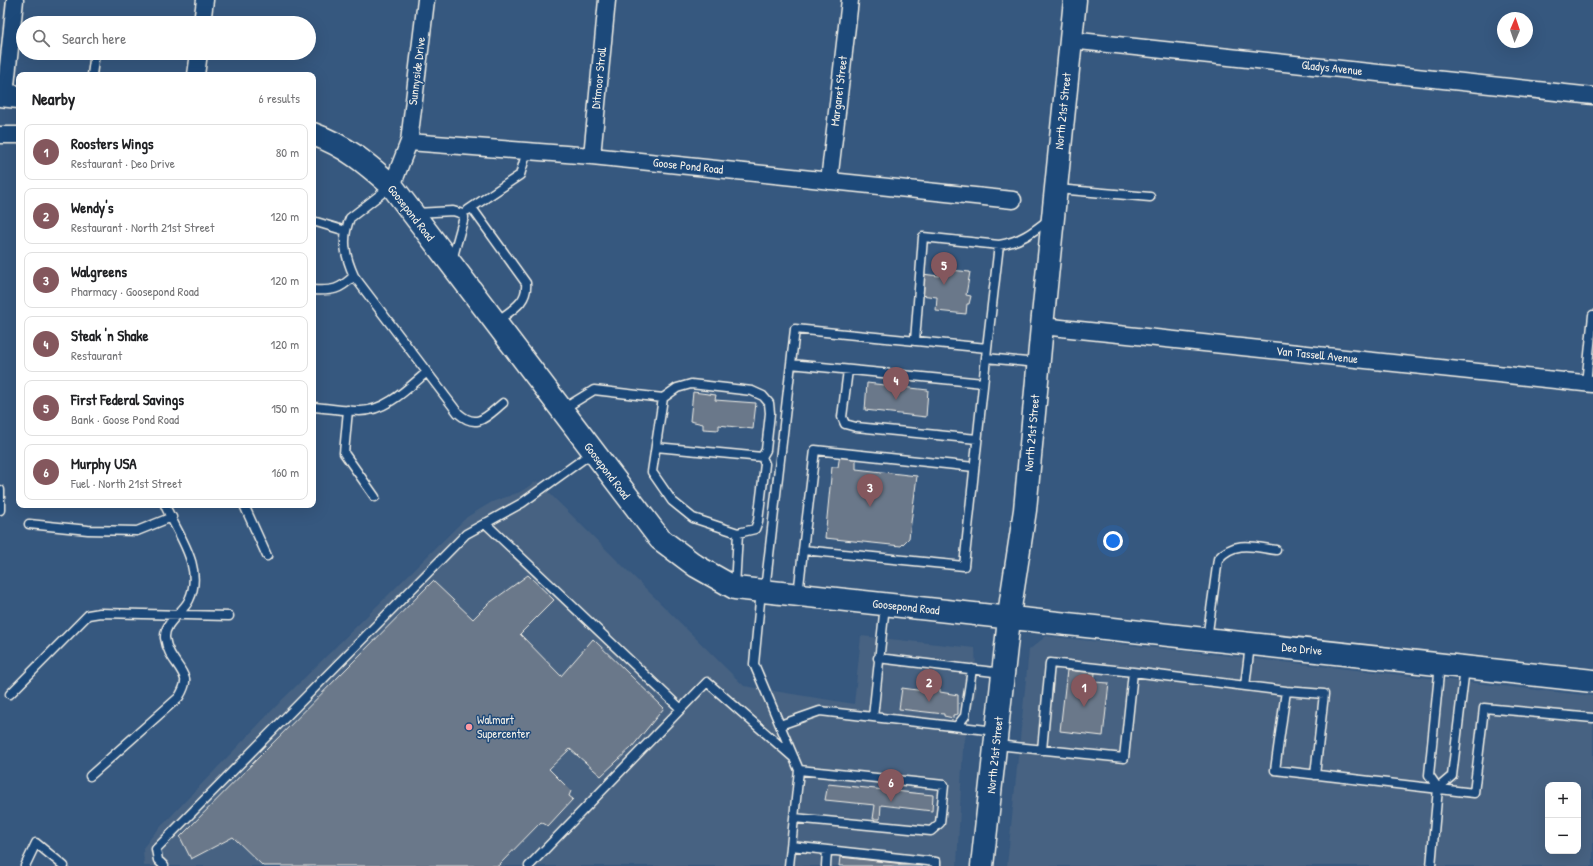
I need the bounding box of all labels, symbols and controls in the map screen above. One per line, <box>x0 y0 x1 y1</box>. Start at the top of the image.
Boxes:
north arrow <box>1497 12 1533 48</box>
search box <box>16 16 316 60</box>
icon: search <box>30 27 52 49</box>
text: Search here <box>62 28 126 49</box>
street label: Sunnyside Drive <box>404 36 429 106</box>
street label: Ditmoor Stroll <box>587 45 610 110</box>
street label: Margaret Street <box>826 54 851 127</box>
street label: Gladys Avenue <box>1301 56 1364 79</box>
street label: North 21st Street <box>1050 71 1075 150</box>
text: Nearby <box>32 87 75 110</box>
text: 6 results <box>259 89 300 107</box>
text: Roosters Wings <box>71 133 154 154</box>
text: 1 <box>44 143 48 161</box>
text: 80 m <box>276 143 299 161</box>
street label: Goose Pond Road <box>652 153 724 178</box>
text: Restaurant · Deo Drive <box>71 154 175 172</box>
street label: Goosepond Road <box>384 181 439 245</box>
text: Wendy's <box>71 197 113 218</box>
text: 2 <box>43 207 49 225</box>
text: 120 m <box>271 207 299 225</box>
text: Restaurant · North 21st Street <box>71 218 215 236</box>
pin: 5 <box>931 252 957 285</box>
text: Walgreens <box>71 261 127 282</box>
text: 3 <box>43 271 49 289</box>
text: 120 m <box>271 271 299 289</box>
text: Pharmacy · Goosepond Road <box>71 282 199 300</box>
text: Steak 'n Shake <box>71 325 149 346</box>
text: 4 <box>44 335 48 353</box>
text: 120 m <box>271 335 299 353</box>
street label: Van Tassell Avenue <box>1275 342 1359 367</box>
text: Restaurant <box>71 346 122 364</box>
pin: 4 <box>883 367 909 400</box>
text: First Federal Savings <box>71 389 184 410</box>
street label: North 21st Street <box>1020 393 1043 472</box>
text: 5 <box>43 399 49 417</box>
text: 150 m <box>271 399 299 417</box>
text: Bank · Goose Pond Road <box>71 410 179 428</box>
street label: Goosepond Road <box>580 439 635 503</box>
text: Murphy USA <box>71 453 137 474</box>
text: 6 <box>43 463 49 481</box>
text: 160 m <box>271 463 299 481</box>
text: Fuel · North 21st Street <box>71 474 182 492</box>
pin: 3 <box>857 474 883 507</box>
your location <box>1103 531 1123 551</box>
street label: Goosepond Road <box>872 595 941 619</box>
street label: Deo Drive <box>1281 638 1323 659</box>
pin: 2 <box>916 669 942 702</box>
pin: 1 <box>1071 674 1097 707</box>
place label: Walmart Supercenter <box>477 711 531 742</box>
street label: North 21st Street <box>982 715 1007 794</box>
marker: Walmart Supercenter <box>464 722 474 732</box>
pin: 6 <box>878 769 904 802</box>
map controls <box>1545 782 1581 854</box>
button: + <box>1545 782 1581 818</box>
button: − <box>1545 818 1581 854</box>

